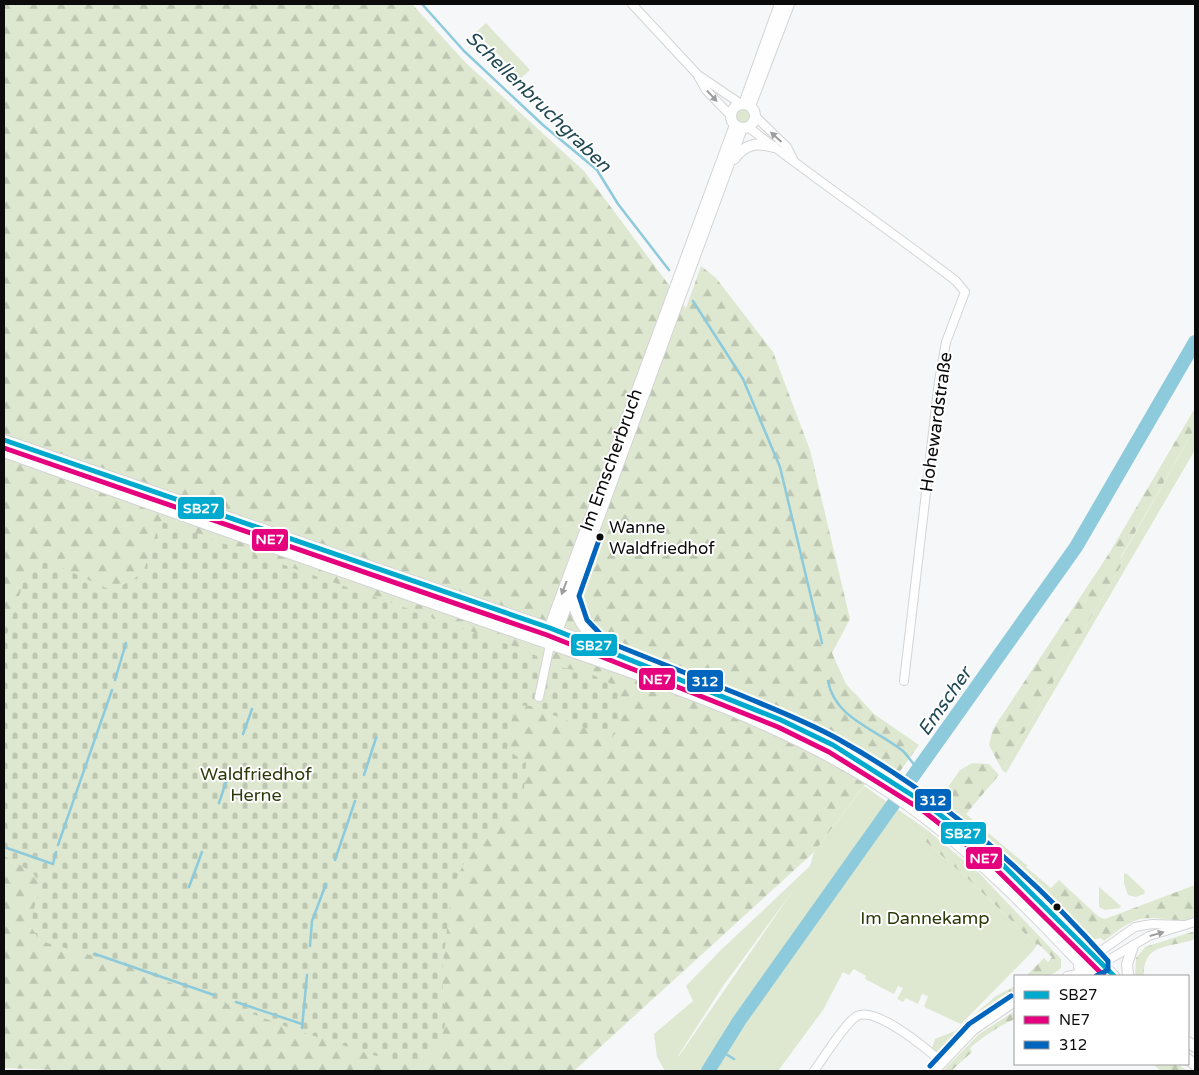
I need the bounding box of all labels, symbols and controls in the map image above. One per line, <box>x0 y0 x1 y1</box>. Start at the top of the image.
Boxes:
water label: Schellenbruchgraben <box>461 27 616 177</box>
one-way arrow <box>706 90 718 102</box>
one-way arrow <box>770 132 782 143</box>
street label: Hohewardstraße <box>915 351 957 493</box>
street label: Im Emscherbruch <box>575 386 647 534</box>
line badge: SB27 <box>177 496 225 520</box>
text: SB27 <box>183 500 219 517</box>
place label: Wanne Waldfriedhof <box>609 517 715 559</box>
line badge: NE7 <box>251 528 289 552</box>
text: NE7 <box>256 531 285 548</box>
marker: Wanne Waldfriedhof <box>595 532 605 542</box>
one-way arrow <box>560 581 568 596</box>
line badge: SB27 <box>570 633 618 657</box>
text: SB27 <box>576 637 612 654</box>
water label: Emscher <box>913 661 978 740</box>
line badge: NE7 <box>638 667 676 691</box>
line badge: 312 <box>686 669 724 693</box>
text: NE7 <box>643 671 672 688</box>
text: 312 <box>692 673 718 690</box>
park label: Waldfriedhof Herne <box>200 763 312 806</box>
line badge: 312 <box>914 788 952 812</box>
text: 312 <box>920 792 946 809</box>
line badge: SB27 <box>940 821 987 845</box>
text: SB27 <box>945 825 981 842</box>
line badge: NE7 <box>965 846 1003 870</box>
text: NE7 <box>970 850 999 867</box>
unlabelled marker <box>1052 902 1062 912</box>
park label: Im Dannekamp <box>860 907 990 929</box>
one-way arrow <box>1149 930 1164 938</box>
legend <box>1014 975 1189 1065</box>
text: SB27 <box>1059 986 1097 1004</box>
text: NE7 <box>1059 1011 1090 1029</box>
text: 312 <box>1059 1036 1087 1054</box>

